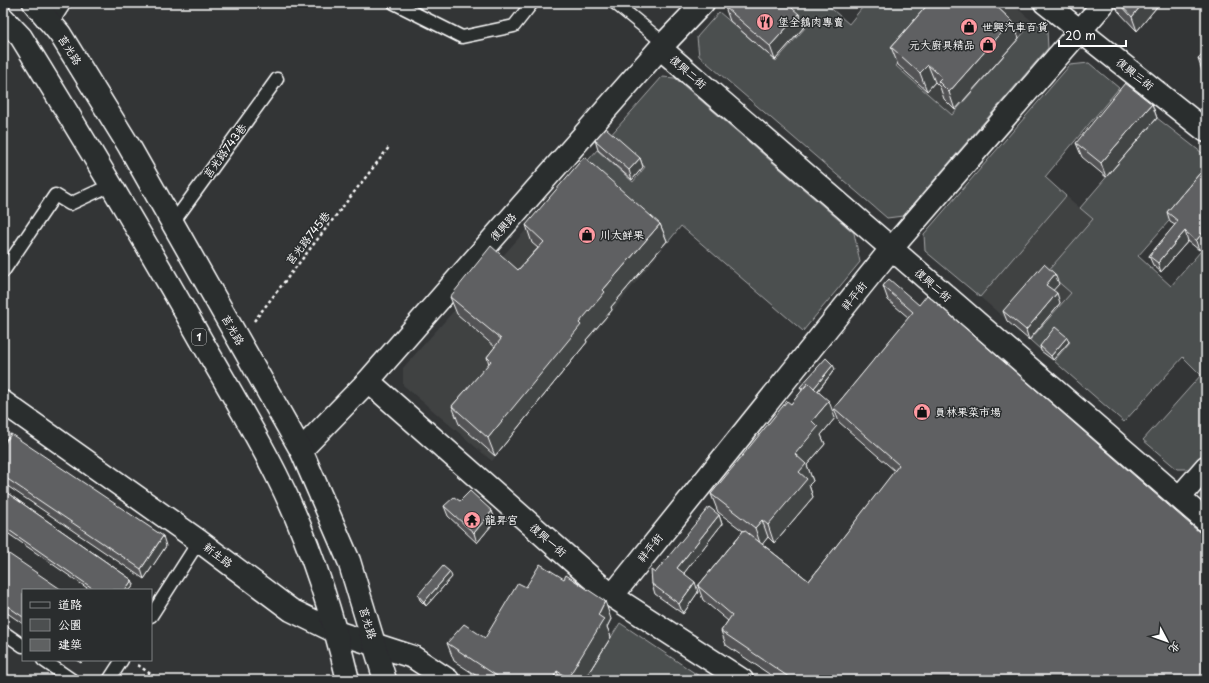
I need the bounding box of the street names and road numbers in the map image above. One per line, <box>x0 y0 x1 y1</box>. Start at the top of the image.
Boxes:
street label: 莒光路 <box>54 31 86 68</box>
street label: 復興二街 <box>666 51 711 93</box>
street label: 復興三街 <box>1113 53 1159 94</box>
street label: 莒光路743巷 <box>199 120 250 182</box>
street label: 莒光路745巷 <box>281 207 334 268</box>
street label: 復興路 <box>485 209 520 245</box>
street label: 復興二街 <box>911 264 956 306</box>
street label: 祥平街 <box>837 277 871 314</box>
street label: 莒光路 <box>218 311 249 348</box>
road number: 1 <box>192 329 206 345</box>
street label: 復興一街 <box>526 519 571 561</box>
street label: 祥平街 <box>633 529 667 566</box>
street label: 新生路 <box>200 538 237 571</box>
street label: 莒光路 <box>356 605 381 641</box>

